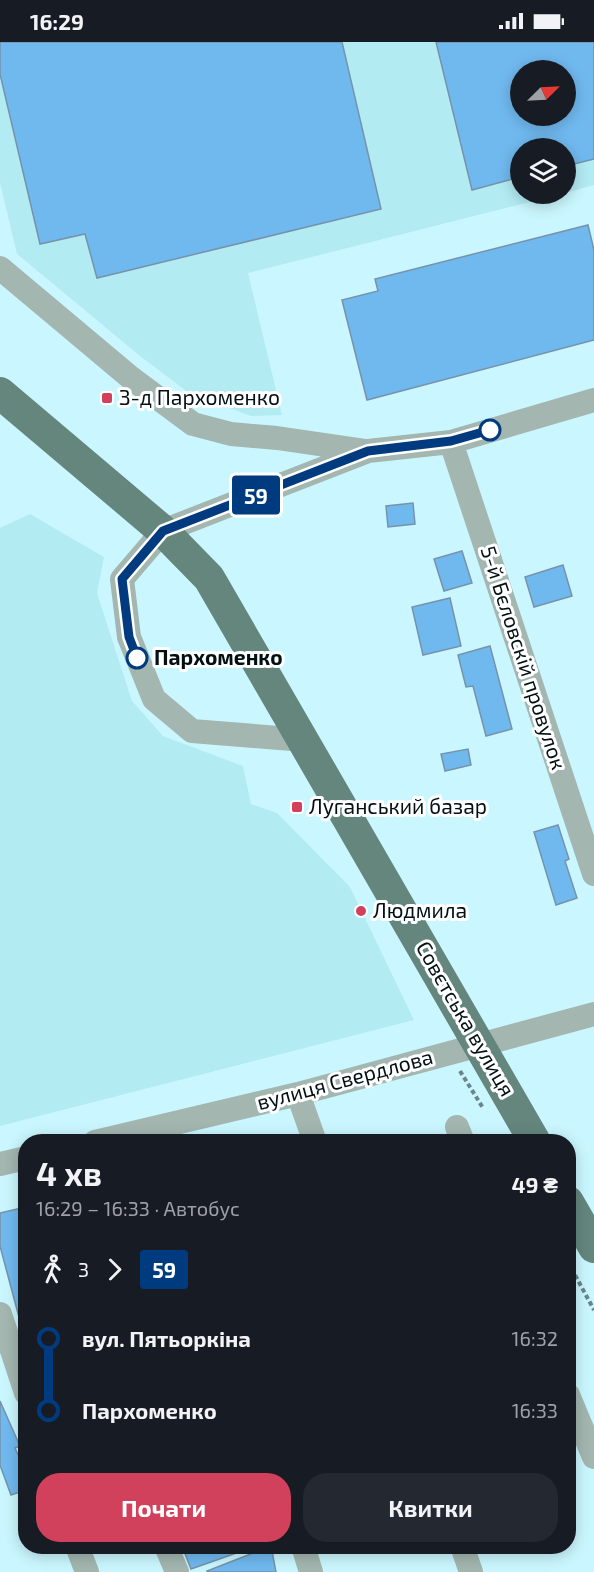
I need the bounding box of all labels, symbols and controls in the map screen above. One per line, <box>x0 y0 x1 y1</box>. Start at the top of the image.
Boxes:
text: 16:29 <box>30 8 84 34</box>
north arrow <box>510 60 576 126</box>
map controls <box>510 60 576 204</box>
button: layers <box>510 138 576 204</box>
place label: З-д Пархоменко <box>119 384 280 409</box>
marker: З-д Пархоменко <box>100 391 114 405</box>
unlabelled marker <box>479 419 501 441</box>
line badge: 59 <box>229 476 283 514</box>
text: 59 <box>244 483 268 508</box>
street label: 5-й Бєловскій провулок <box>476 543 572 773</box>
place label: Пархоменко <box>154 644 283 669</box>
marker: Пархоменко <box>126 647 148 669</box>
place label: Луганський базар <box>309 793 487 819</box>
marker: Луганський базар <box>290 800 304 814</box>
place label: Людмила <box>373 897 467 922</box>
marker: Людмила <box>354 904 368 918</box>
street label: Совєтська вулиця <box>411 936 521 1101</box>
street label: вулиця Свердлова <box>254 1043 436 1115</box>
text: 4 хв <box>36 1153 102 1193</box>
text: 49 ₴ <box>512 1171 558 1197</box>
text: 16:29 – 16:33 · Автобус <box>36 1196 240 1220</box>
icon: walk <box>36 1253 69 1286</box>
icon: forward <box>98 1253 131 1286</box>
text: 3 <box>78 1257 89 1281</box>
text: 59 <box>152 1257 176 1282</box>
text: вул. Пятьоркіна <box>82 1325 251 1351</box>
text: 16:32 <box>512 1326 558 1350</box>
text: Пархоменко <box>82 1397 217 1423</box>
text: 16:33 <box>512 1398 558 1422</box>
button: Почати <box>36 1473 291 1542</box>
button: Квитки <box>303 1473 558 1542</box>

